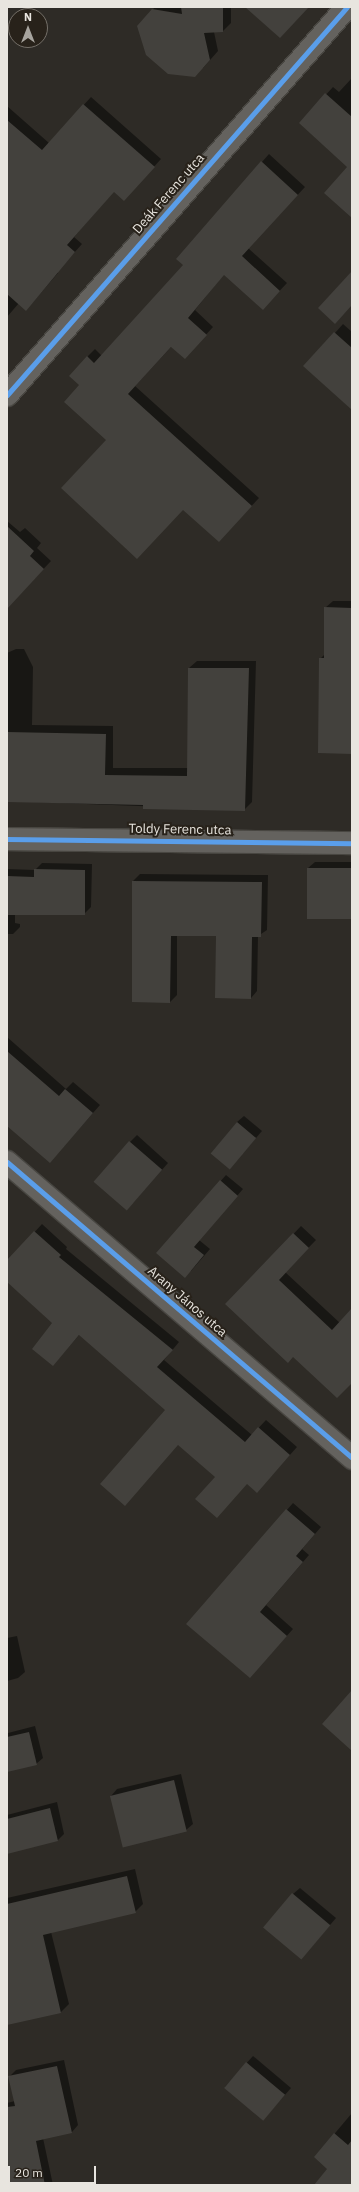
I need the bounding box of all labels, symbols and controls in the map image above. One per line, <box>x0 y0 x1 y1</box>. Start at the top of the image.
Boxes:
north arrow <box>8 8 48 48</box>
text: N <box>24 10 32 24</box>
street label: Deák Ferenc utca <box>130 151 208 237</box>
street label: Toldy Ferenc utca <box>128 821 232 839</box>
street label: Arany János utca <box>144 1263 230 1341</box>
scale bar <box>10 2158 98 2184</box>
text: 20 m <box>15 2165 43 2180</box>

